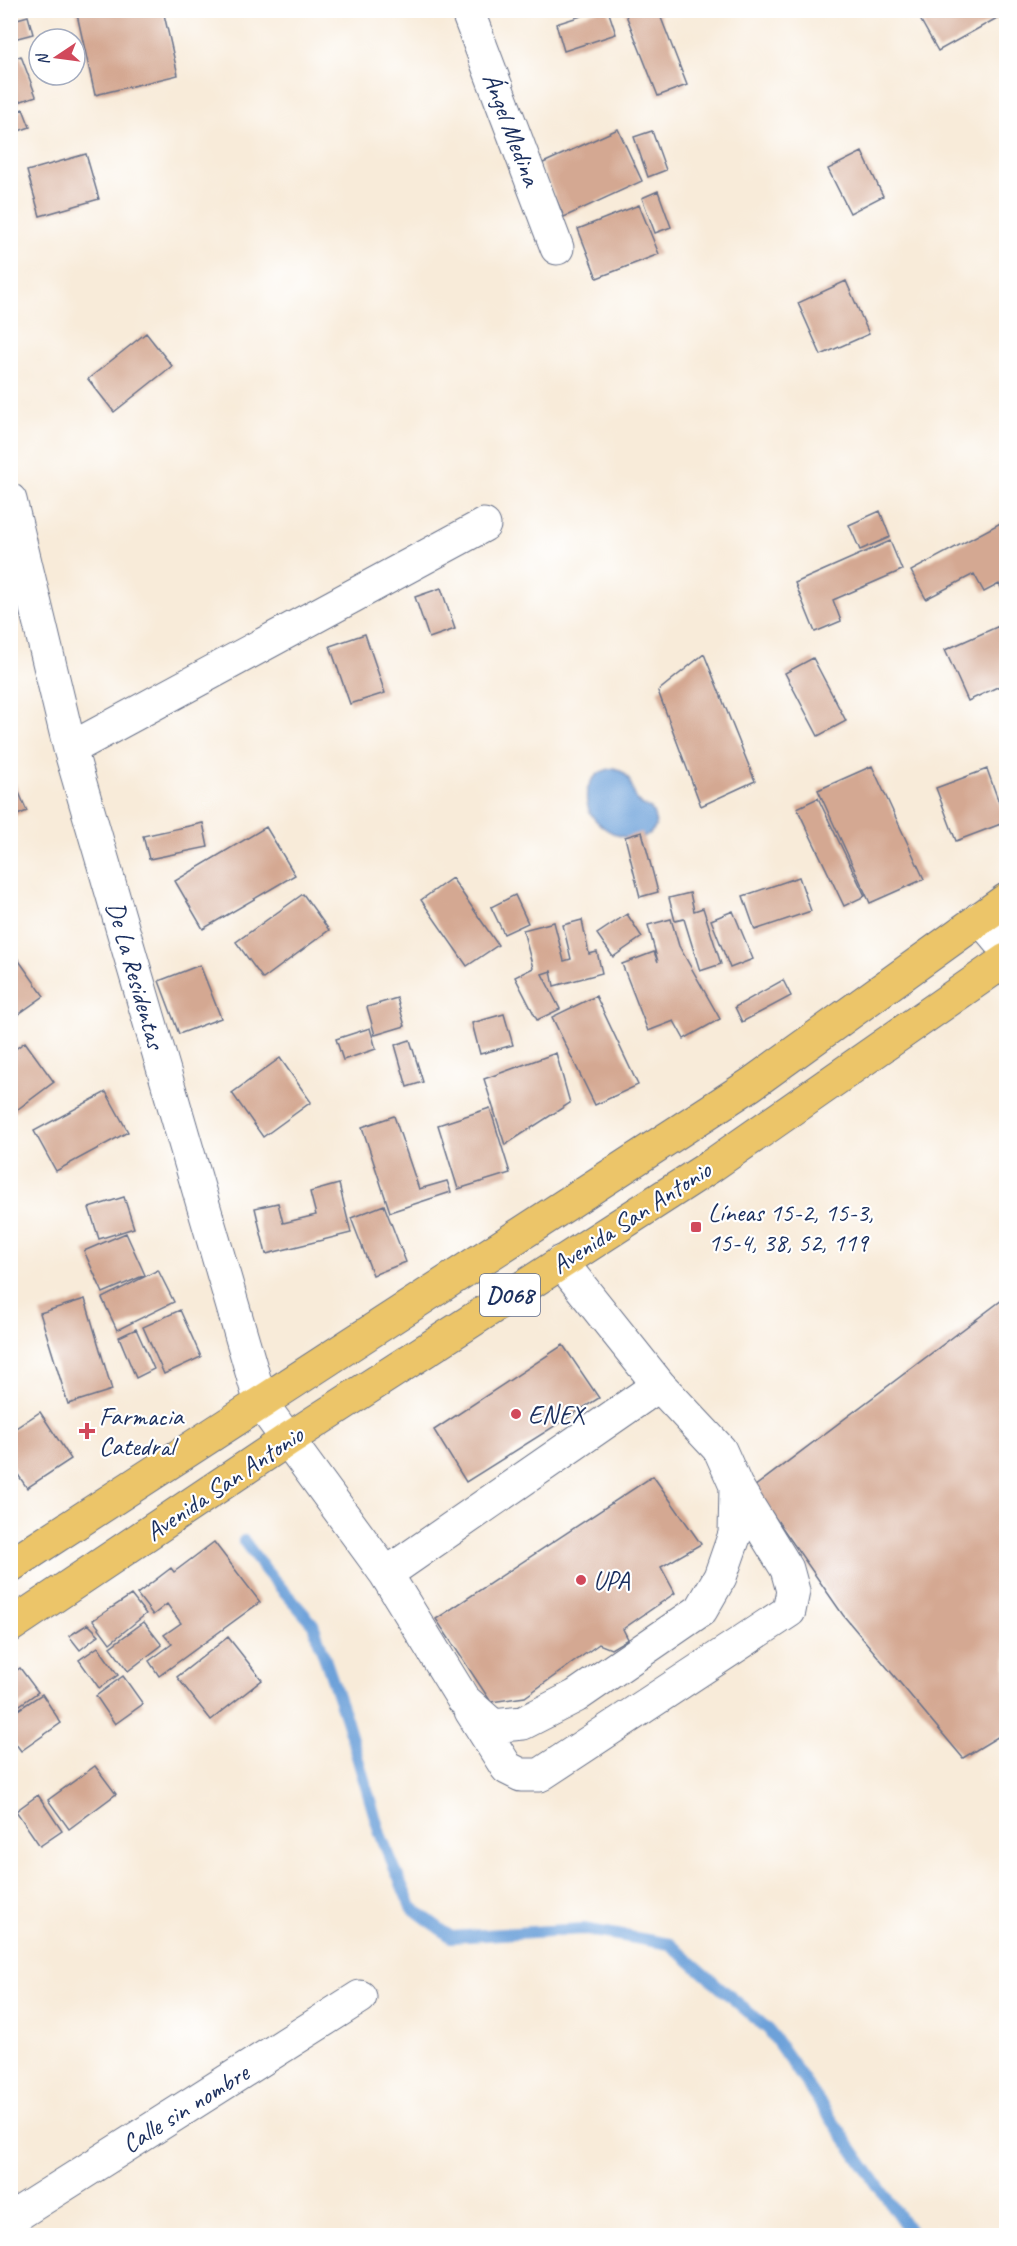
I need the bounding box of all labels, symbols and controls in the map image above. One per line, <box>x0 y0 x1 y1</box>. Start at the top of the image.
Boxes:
north arrow <box>27 27 87 87</box>
text: N <box>32 50 54 67</box>
street label: Ángel Medina <box>475 68 549 192</box>
street label: De La Residentas <box>99 898 173 1054</box>
street label: Avenida San Antonio <box>545 1153 719 1281</box>
place label: Líneas 15-2, 15-3, 15-4, 38, 52, 119 <box>708 1196 873 1259</box>
marker: Líneas 15-2, 15-3, 15-4, 38, 52, 119 <box>689 1220 703 1234</box>
road number: D068 <box>480 1274 540 1316</box>
place label: ENEX <box>528 1398 587 1431</box>
place label: Farmacia Catedral <box>99 1400 185 1463</box>
marker: ENEX <box>509 1407 523 1421</box>
street label: Avenida San Antonio <box>139 1417 311 1548</box>
marker: Farmacia Catedral <box>80 1424 94 1438</box>
place label: UPA <box>593 1564 631 1597</box>
marker: UPA <box>574 1573 588 1587</box>
street label: Calle sin nombre <box>116 2056 256 2160</box>

